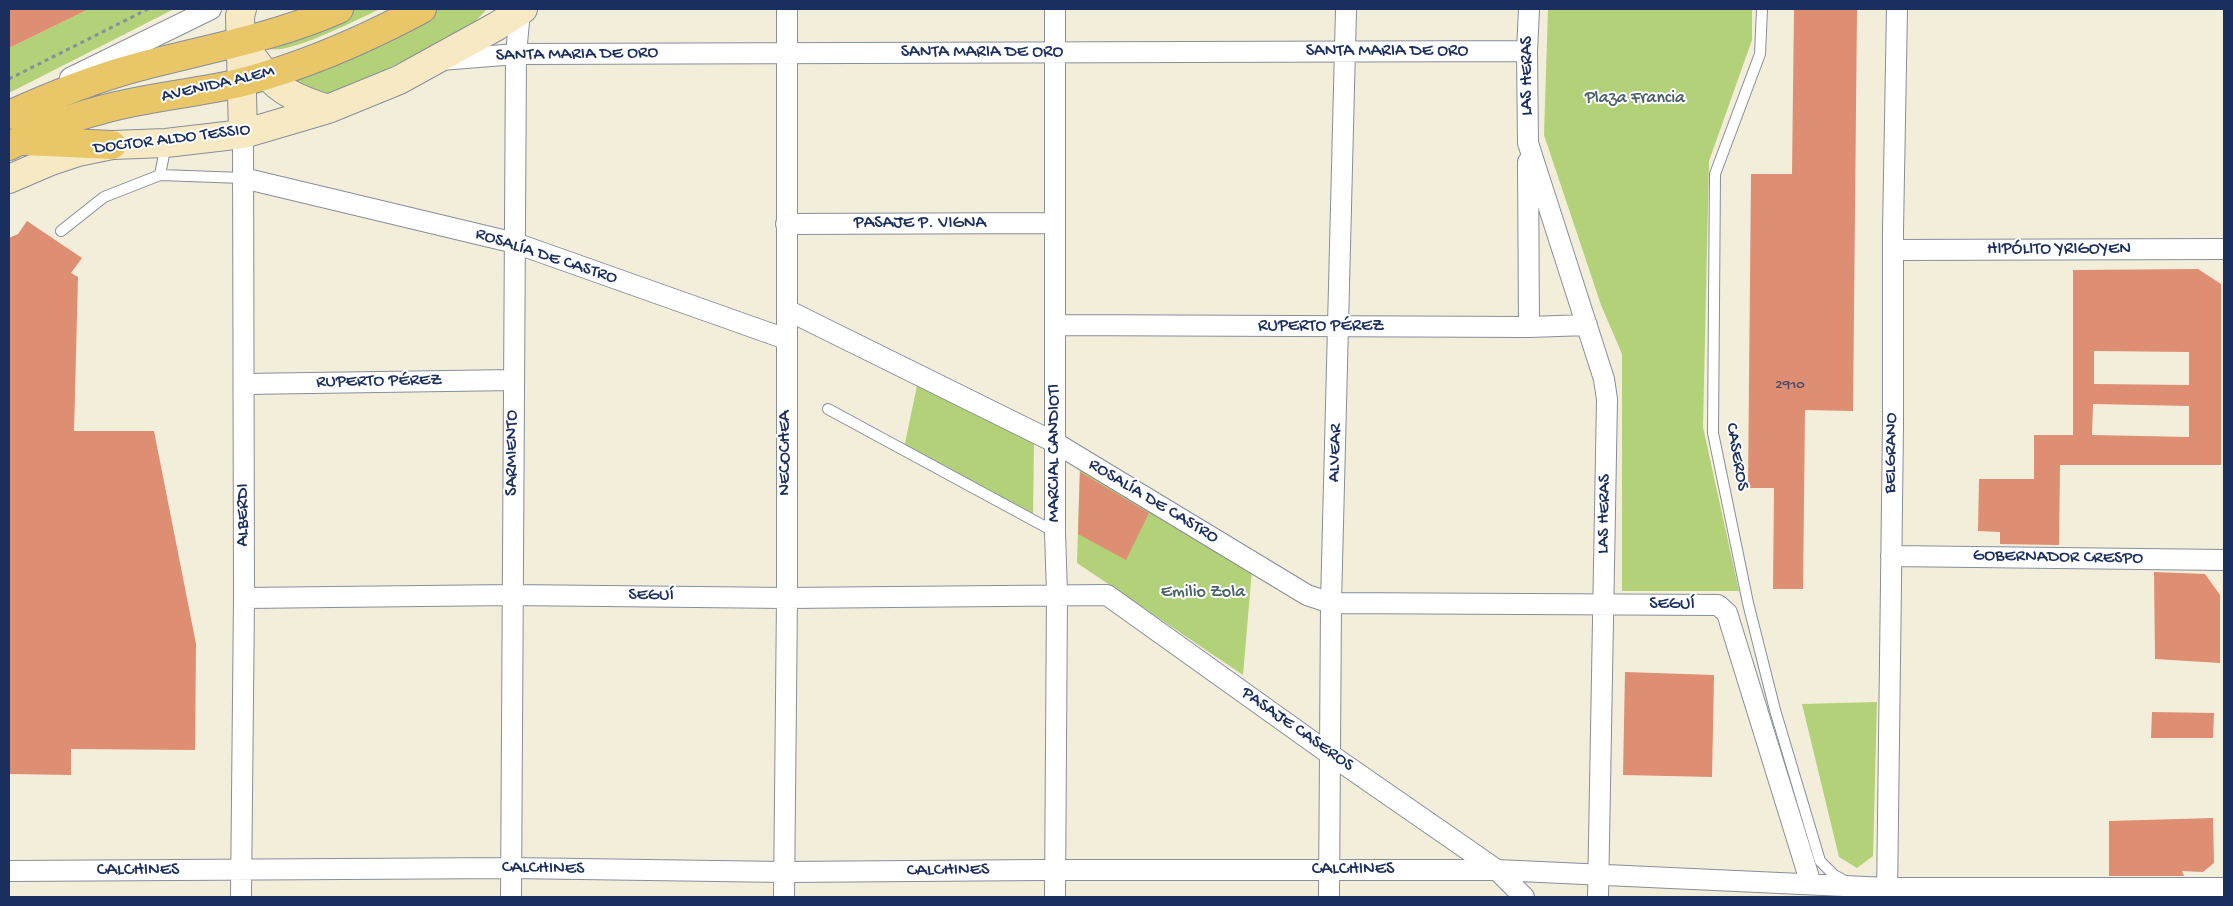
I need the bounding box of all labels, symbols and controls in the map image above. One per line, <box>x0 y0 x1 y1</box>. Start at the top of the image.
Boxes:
street label: LAS HERAS <box>1517 36 1539 116</box>
street label: SANTA MARIA DE ORO <box>1306 41 1468 63</box>
street label: SANTA MARIA DE ORO <box>901 42 1063 64</box>
street label: SANTA MARIA DE ORO <box>496 43 658 67</box>
street label: AVENIDA ALEM <box>159 61 277 109</box>
park label: Plaza Francia <box>1585 88 1685 110</box>
street label: DOCTOR ALDO TESSIO <box>92 120 252 160</box>
street label: PASAJE P. VIGNA <box>854 213 986 235</box>
street label: ROSALÍA DE CASTRO <box>472 224 620 290</box>
street label: HIPÓLITO YRIGOYEN <box>1987 239 2131 261</box>
street label: RUPERTO PÉREZ <box>1258 316 1384 338</box>
street label: RUPERTO PÉREZ <box>316 370 442 394</box>
house number: 2910 <box>1775 377 1805 395</box>
street label: MARCIAL CANDIOTI <box>1044 384 1066 522</box>
street label: SARMIENTO <box>502 410 524 496</box>
street label: NECOCHEA <box>775 410 797 496</box>
street label: BELGRANO <box>1880 412 1904 494</box>
street label: CASEROS <box>1719 421 1753 493</box>
street label: ALVEAR <box>1324 423 1348 483</box>
street label: ROSALÍA DE CASTRO <box>1084 455 1222 549</box>
street label: LAS HERAS <box>1594 474 1616 554</box>
street label: ALBERDI <box>233 483 255 547</box>
street label: GOBERNADOR CRESPO <box>1973 546 2143 570</box>
park label: Emilio Zola <box>1161 582 1245 604</box>
street label: SEGUÍ <box>628 585 674 607</box>
street label: SEGUÍ <box>1649 594 1695 616</box>
street label: PASAJE CASEROS <box>1236 683 1358 777</box>
street label: CALCHINES <box>502 857 584 881</box>
street label: CALCHINES <box>907 859 989 883</box>
street label: CALCHINES <box>1312 859 1394 881</box>
street label: CALCHINES <box>97 860 179 882</box>

